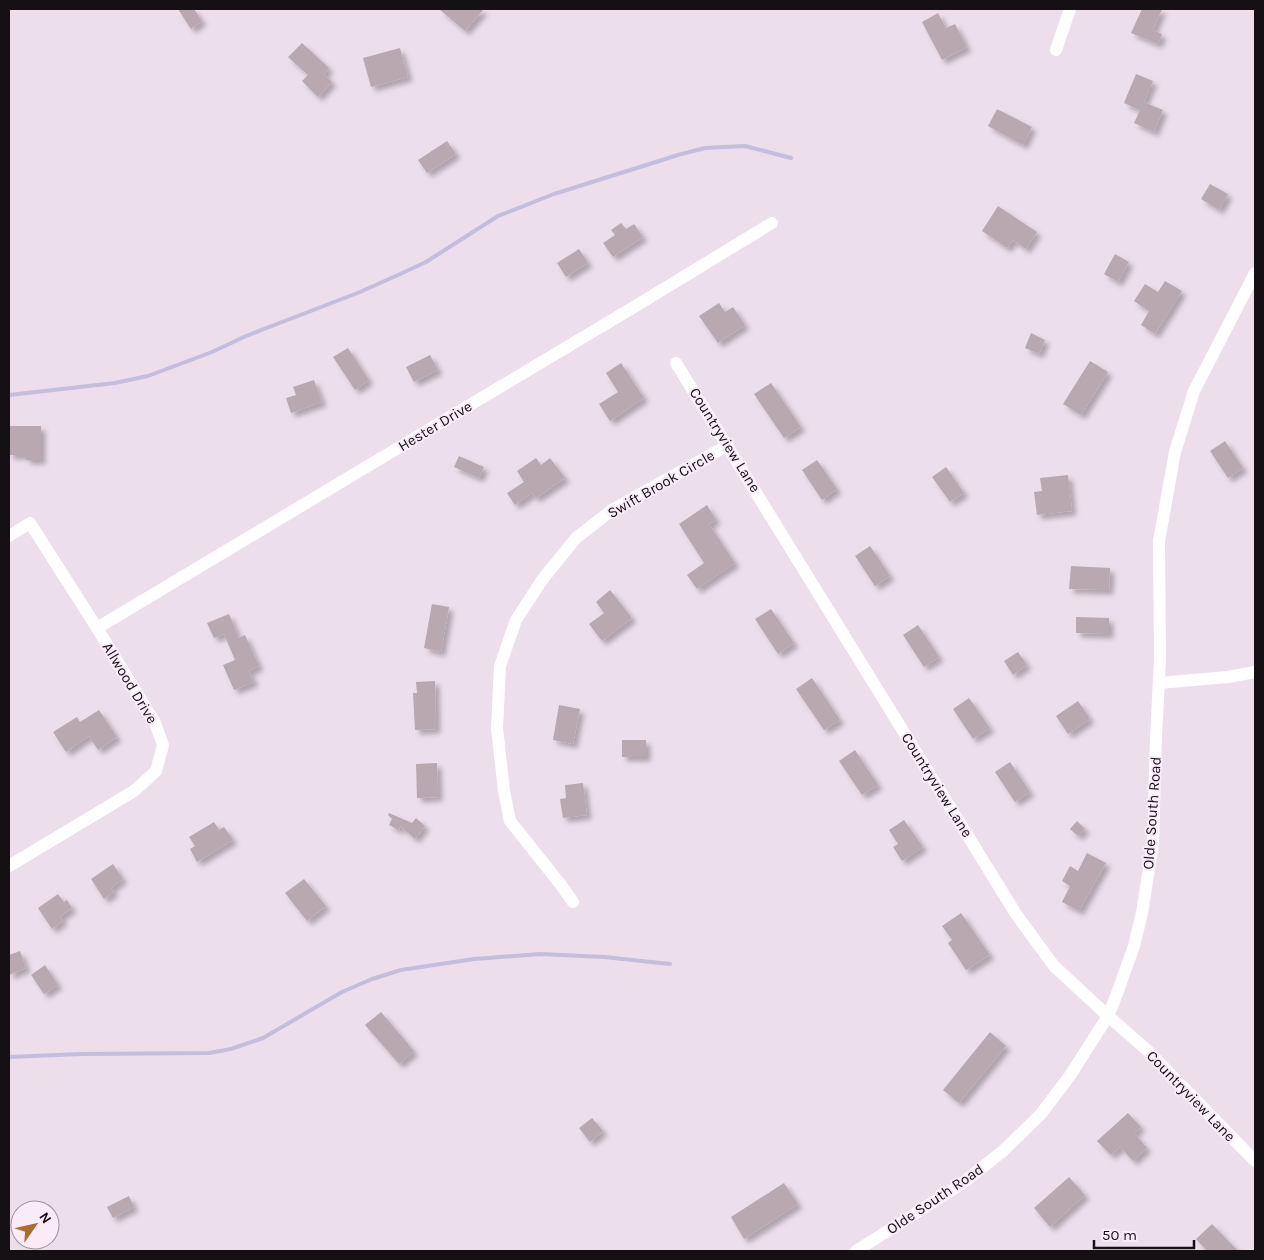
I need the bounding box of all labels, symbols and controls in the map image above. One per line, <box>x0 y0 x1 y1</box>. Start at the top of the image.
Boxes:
street label: Countryview Lane <box>686 384 764 496</box>
street label: Hester Drive <box>395 397 475 455</box>
street label: Swift Brook Circle <box>604 446 718 522</box>
street label: Allwood Drive <box>99 639 161 727</box>
street label: Countryview Lane <box>898 729 976 841</box>
street label: Olde South Road <box>1139 756 1165 870</box>
street label: Countryview Lane <box>1143 1047 1239 1145</box>
street label: Olde South Road <box>883 1160 987 1238</box>
north arrow <box>10 1200 60 1250</box>
text: N <box>36 1209 55 1227</box>
scale bar <box>1094 1218 1194 1250</box>
text: 50 m <box>1102 1226 1137 1244</box>

